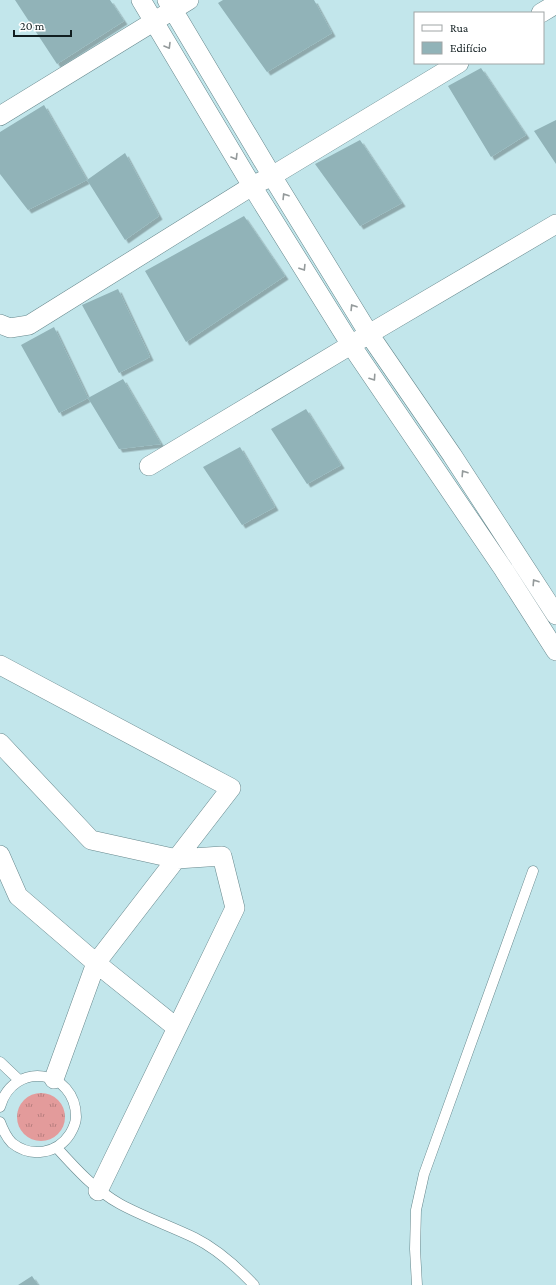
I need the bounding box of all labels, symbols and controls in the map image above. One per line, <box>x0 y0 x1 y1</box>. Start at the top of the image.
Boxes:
scale bar <box>14 12 71 38</box>
legend <box>414 12 544 64</box>
text: 20 m <box>20 19 45 33</box>
text: Rua <box>450 21 469 35</box>
text: Edifício <box>450 41 487 55</box>
one-way arrow <box>163 42 171 49</box>
one-way arrow <box>230 153 237 160</box>
one-way arrow <box>282 193 289 200</box>
one-way arrow <box>298 264 305 271</box>
one-way arrow <box>350 304 357 311</box>
one-way arrow <box>368 373 375 380</box>
one-way arrow <box>461 470 469 477</box>
one-way arrow <box>532 579 540 586</box>

